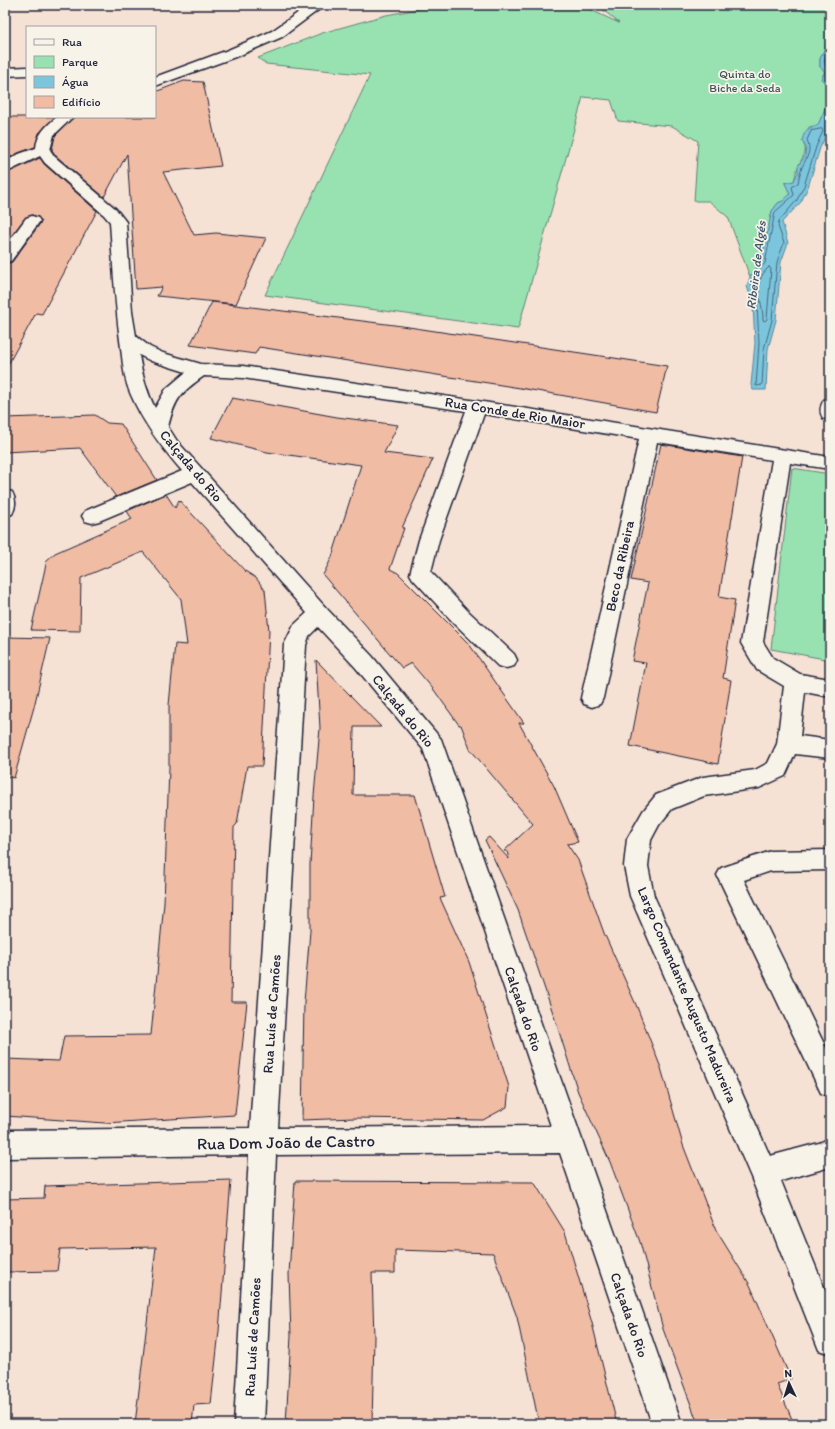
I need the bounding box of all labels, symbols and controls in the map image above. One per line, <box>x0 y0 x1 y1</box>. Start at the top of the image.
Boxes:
legend <box>26 26 156 118</box>
text: Rua <box>62 35 82 49</box>
text: Parque <box>62 55 98 69</box>
park label: Quinta do Biche da Seda <box>709 67 781 95</box>
text: Água <box>62 75 88 89</box>
text: Edifício <box>62 95 101 109</box>
water label: Ribeira de Algés <box>743 219 769 310</box>
street label: Rua Conde de Rio Maior <box>444 394 587 433</box>
street label: Calçada do Rio <box>156 427 226 505</box>
street label: Beco da Ribeira <box>602 518 638 613</box>
street label: Calçada do Rio <box>368 671 438 751</box>
street label: Largo Comandante Augusto Madureira <box>634 885 740 1106</box>
street label: Rua Luís de Camões <box>259 954 285 1074</box>
street label: Calçada do Rio <box>501 964 545 1054</box>
street label: Rua Dom João de Castro <box>197 1130 375 1154</box>
street label: Calçada do Rio <box>607 1270 651 1360</box>
street label: Rua Luís de Camões <box>241 1277 265 1397</box>
north arrow <box>769 1363 809 1403</box>
text: N <box>784 1367 793 1380</box>

